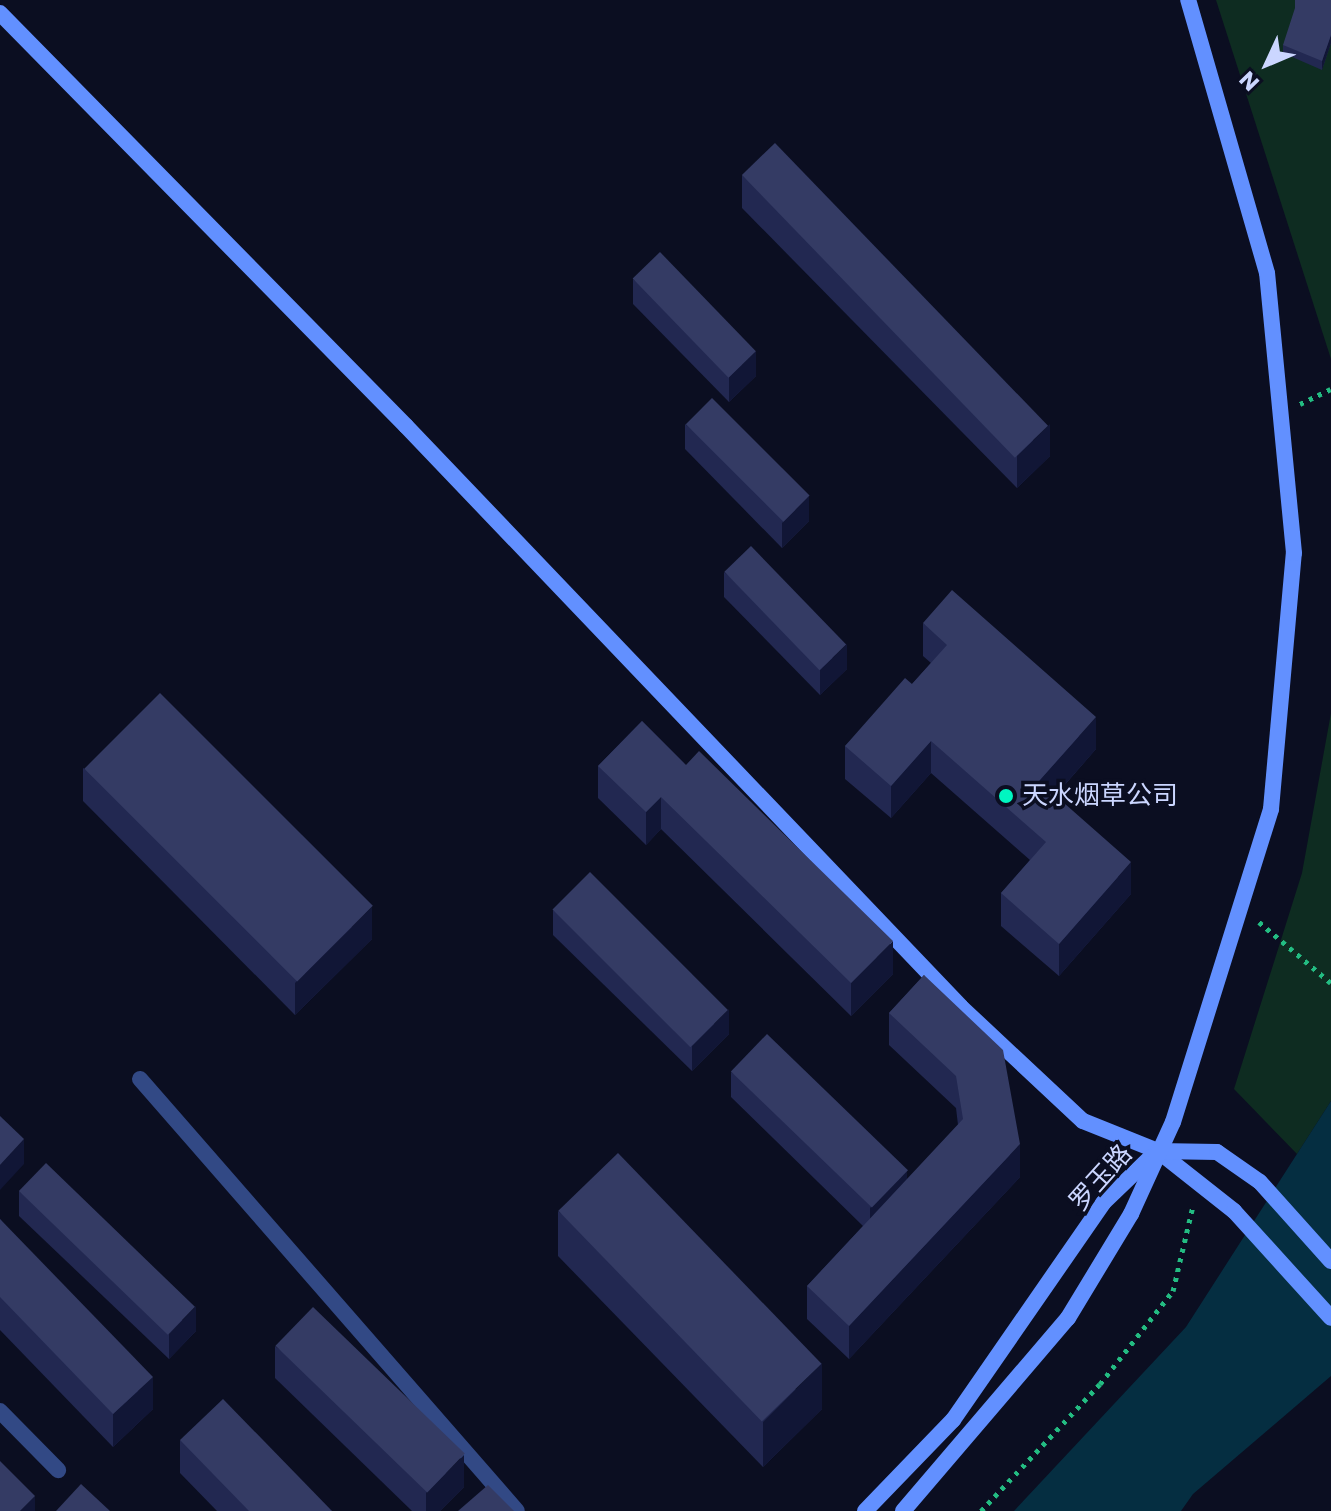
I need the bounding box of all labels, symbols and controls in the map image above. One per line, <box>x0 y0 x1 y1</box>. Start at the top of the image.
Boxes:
north arrow <box>1227 24 1307 104</box>
text: N <box>1232 64 1266 98</box>
place label: 天水烟草公司 <box>1022 780 1178 812</box>
marker: 天水烟草公司 <box>997 787 1015 805</box>
street label: 罗玉路 <box>1063 1139 1139 1217</box>

